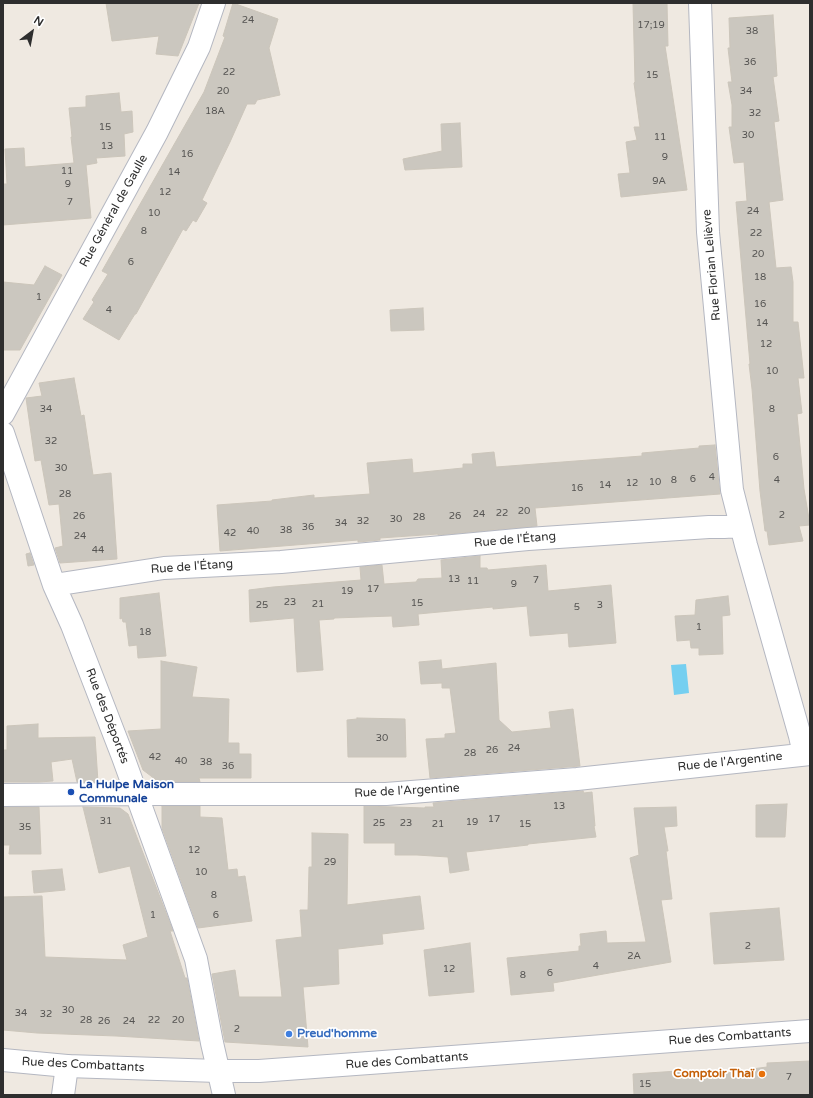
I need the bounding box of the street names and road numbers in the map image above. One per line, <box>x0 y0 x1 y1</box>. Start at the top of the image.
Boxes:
street label: Rue Général de Gaulle <box>77 152 151 270</box>
street label: Rue Florian Lelièvre <box>700 209 724 321</box>
street label: Rue de l'Étang <box>473 529 557 551</box>
street label: Rue de l'Étang <box>150 557 234 577</box>
street label: Rue des Déportés <box>82 666 132 766</box>
street label: Rue de l'Argentine <box>677 749 783 775</box>
street label: Rue de l'Argentine <box>354 781 460 801</box>
street label: Rue des Combattants <box>668 1026 792 1048</box>
street label: Rue des Combattants <box>345 1050 469 1072</box>
street label: Rue des Combattants <box>21 1055 145 1075</box>

